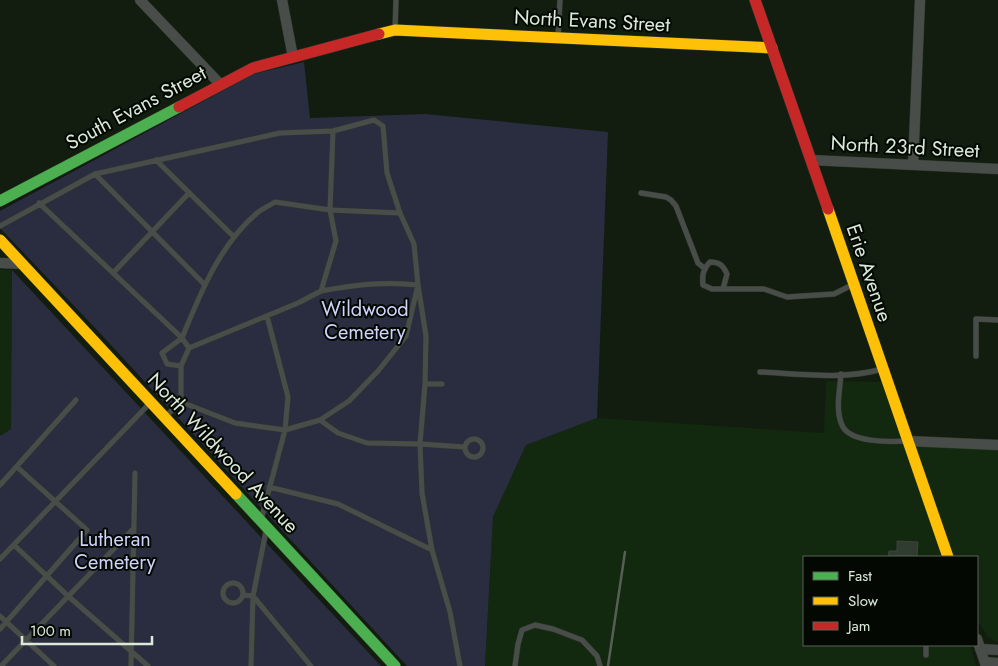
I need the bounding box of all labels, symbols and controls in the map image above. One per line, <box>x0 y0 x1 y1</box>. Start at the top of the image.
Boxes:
street label: North Evans Street <box>513 2 671 40</box>
street label: South Evans Street <box>61 59 212 157</box>
street label: North 23rd Street <box>830 129 980 165</box>
street label: Erie Avenue <box>839 220 899 326</box>
park label: Wildwood Cemetery <box>321 295 409 347</box>
street label: North Wildwood Avenue <box>141 366 305 540</box>
park label: Lutheran Cemetery <box>74 525 156 577</box>
legend <box>803 556 978 646</box>
text: Fast <box>848 565 872 587</box>
text: Slow <box>848 590 879 612</box>
scale bar <box>22 614 152 646</box>
text: Jam <box>846 615 871 637</box>
text: 100 m <box>30 620 71 642</box>

